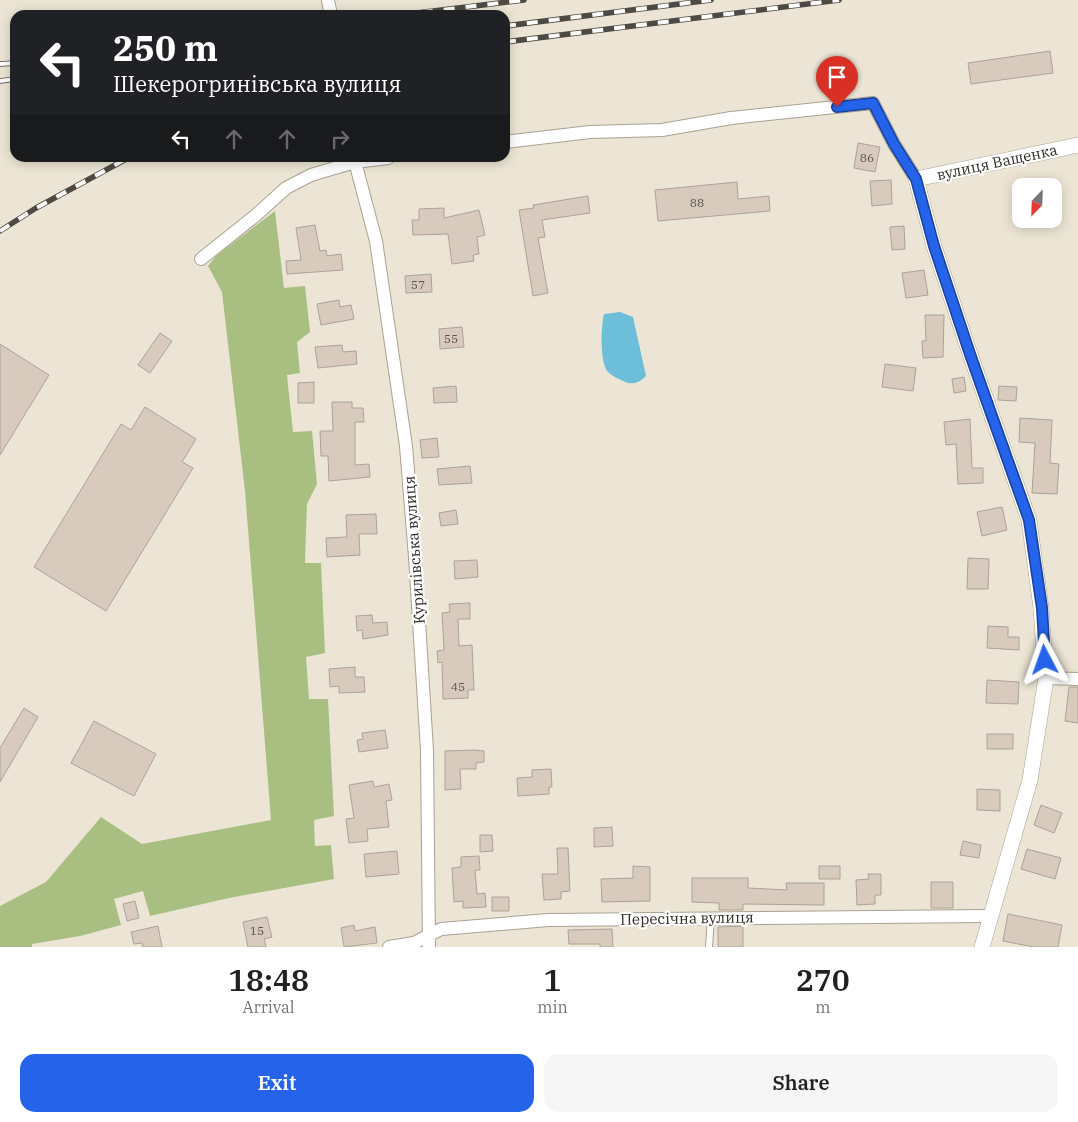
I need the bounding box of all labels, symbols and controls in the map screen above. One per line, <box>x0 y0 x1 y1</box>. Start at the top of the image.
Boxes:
text: 250 m <box>113 25 218 71</box>
icon: left <box>30 30 95 95</box>
pin <box>816 56 858 107</box>
icon: arrive <box>823 63 851 91</box>
text: Шекерогринівська вулиця <box>113 69 401 98</box>
icon: left <box>167 125 195 153</box>
icon: ahead <box>220 125 248 153</box>
icon: ahead <box>273 125 301 153</box>
icon: right <box>326 125 354 153</box>
street label: вулиця Ващенка <box>935 140 1059 184</box>
house number: 86 <box>860 150 874 165</box>
north arrow <box>1012 178 1062 228</box>
map controls <box>1012 178 1062 228</box>
house number: 88 <box>690 195 704 210</box>
house number: 57 <box>411 277 425 292</box>
house number: 55 <box>444 331 458 346</box>
street label: Курилівська вулиця <box>399 475 429 625</box>
position arrow <box>1018 633 1070 685</box>
house number: 45 <box>451 679 465 694</box>
street label: Пересічна вулиця <box>620 907 754 929</box>
house number: 15 <box>250 923 264 938</box>
text: 18:48 <box>228 960 309 999</box>
text: 1 <box>543 960 561 999</box>
text: 270 <box>796 960 850 999</box>
text: Arrival <box>243 997 295 1017</box>
text: min <box>537 997 568 1017</box>
text: m <box>815 997 830 1017</box>
button: Exit <box>20 1054 534 1112</box>
button: Share <box>544 1054 1058 1112</box>

